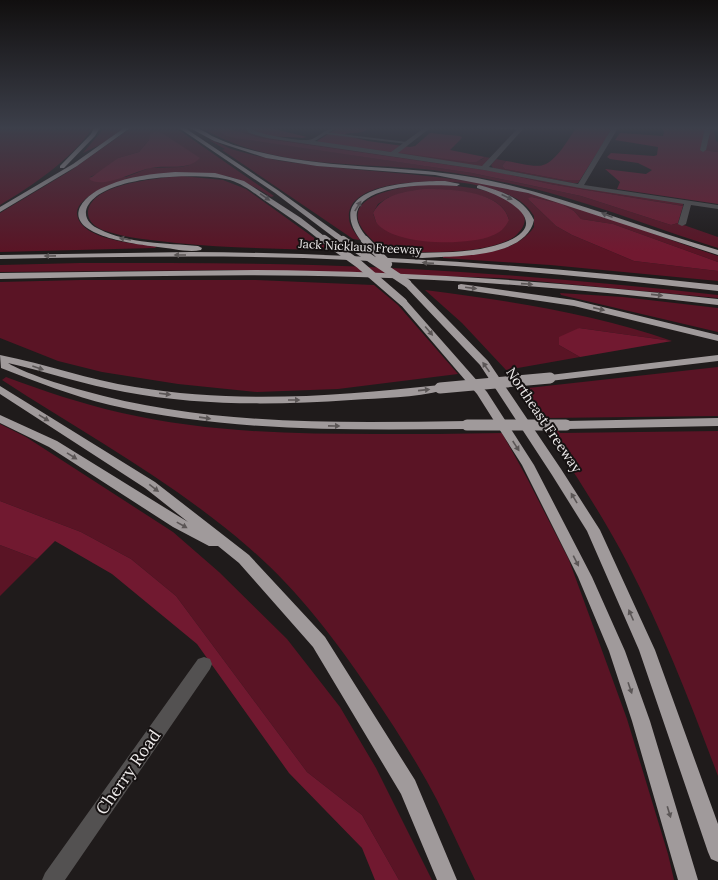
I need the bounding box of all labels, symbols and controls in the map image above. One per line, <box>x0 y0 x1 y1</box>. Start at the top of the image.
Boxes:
one-way arrow <box>260 193 270 201</box>
one-way arrow <box>501 194 513 200</box>
one-way arrow <box>354 200 361 211</box>
one-way arrow <box>600 211 612 217</box>
one-way arrow <box>119 236 131 242</box>
street label: Jack Nicklaus Freeway <box>297 236 423 257</box>
one-way arrow <box>173 252 186 258</box>
one-way arrow <box>43 253 56 259</box>
one-way arrow <box>422 259 434 266</box>
one-way arrow <box>521 281 533 288</box>
one-way arrow <box>465 285 477 291</box>
one-way arrow <box>650 292 663 298</box>
one-way arrow <box>593 306 605 312</box>
one-way arrow <box>425 325 434 336</box>
one-way arrow <box>482 362 490 372</box>
street label: Northeast Freeway <box>502 364 586 477</box>
one-way arrow <box>32 365 44 371</box>
one-way arrow <box>418 387 430 394</box>
one-way arrow <box>159 391 171 397</box>
one-way arrow <box>288 397 301 403</box>
one-way arrow <box>38 415 50 422</box>
one-way arrow <box>199 415 211 421</box>
one-way arrow <box>328 423 340 430</box>
one-way arrow <box>512 440 519 452</box>
one-way arrow <box>66 452 78 459</box>
one-way arrow <box>149 484 160 492</box>
one-way arrow <box>570 492 577 504</box>
one-way arrow <box>176 521 188 528</box>
one-way arrow <box>573 555 579 566</box>
one-way arrow <box>628 609 634 620</box>
one-way arrow <box>627 683 633 695</box>
street label: Cherry Road <box>91 725 165 819</box>
one-way arrow <box>666 807 672 819</box>

